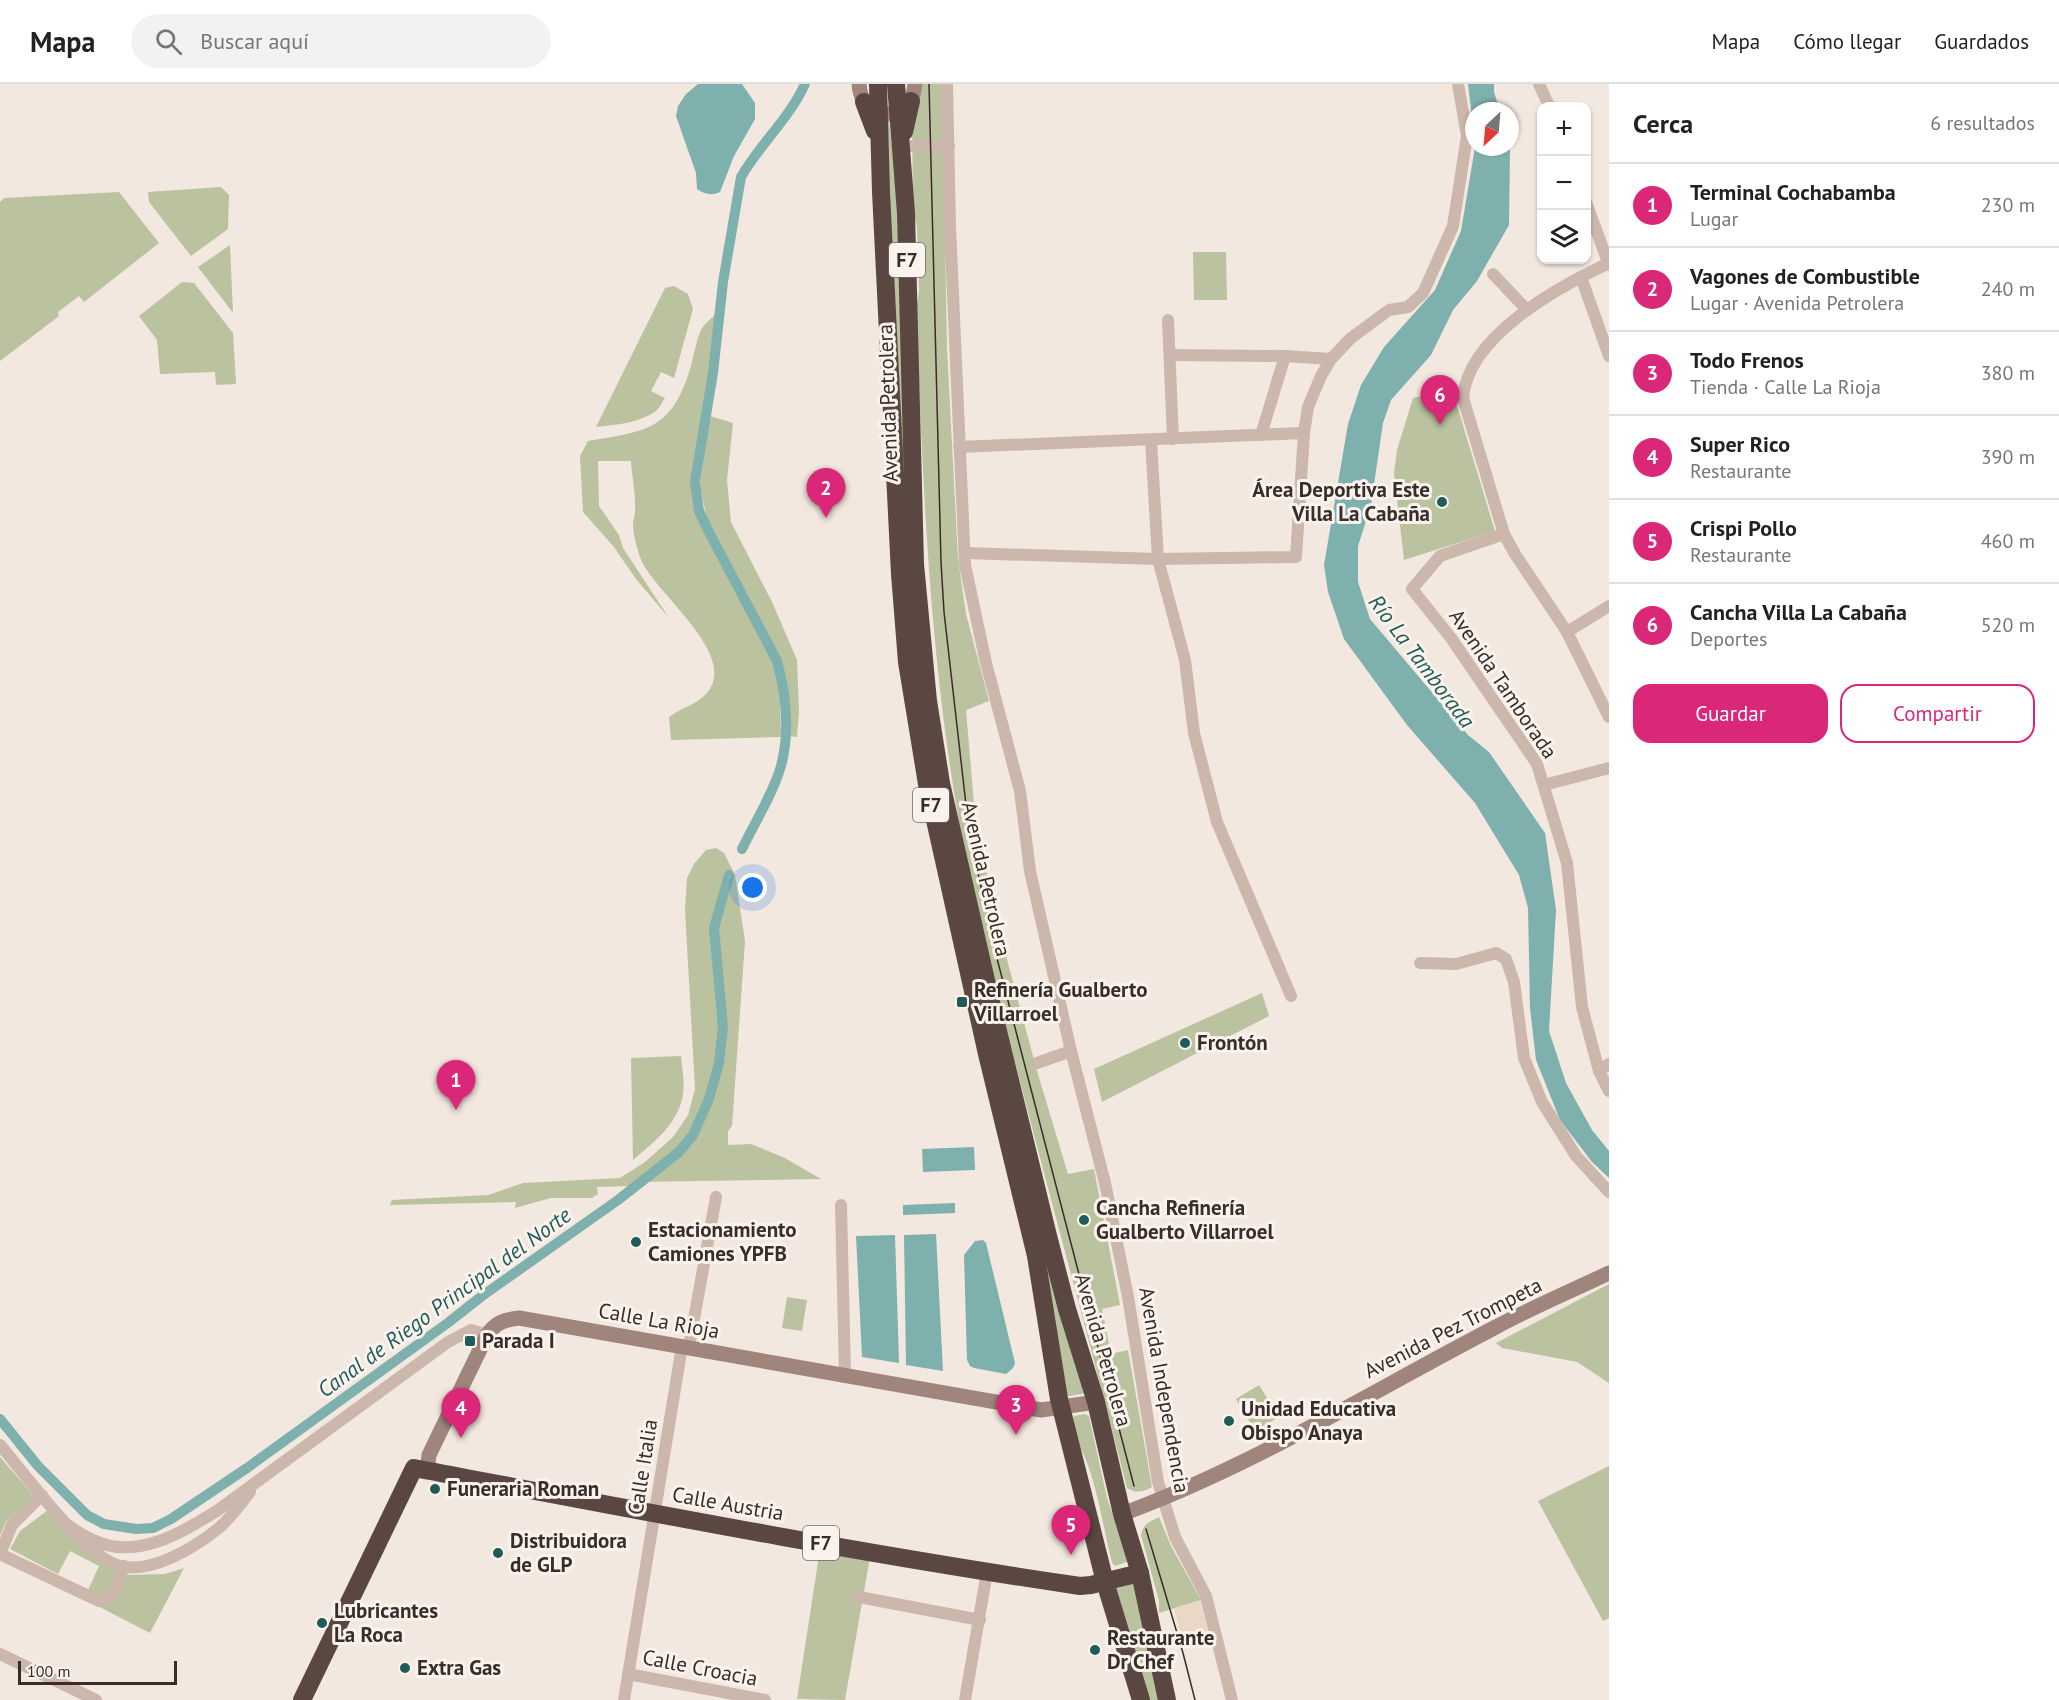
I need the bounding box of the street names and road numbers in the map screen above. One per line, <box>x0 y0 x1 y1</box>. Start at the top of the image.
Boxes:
road number: F7 <box>889 243 925 277</box>
street label: Avenida Petrolera <box>871 324 904 482</box>
street label: Avenida Tamborada <box>1443 604 1563 764</box>
road number: F7 <box>913 788 949 822</box>
street label: Avenida Petrolera <box>956 799 1017 959</box>
street label: Avenida Petrolera <box>1069 1270 1138 1430</box>
street label: Avenida Pez Trompeta <box>1359 1271 1546 1384</box>
street label: Avenida Independencia <box>1133 1285 1196 1495</box>
street label: Calle La Rioja <box>596 1297 722 1344</box>
street label: Calle Italia <box>622 1417 663 1517</box>
street label: Calle Austria <box>670 1480 786 1527</box>
road number: F7 <box>803 1526 839 1560</box>
street label: Calle Croacia <box>640 1643 760 1692</box>

